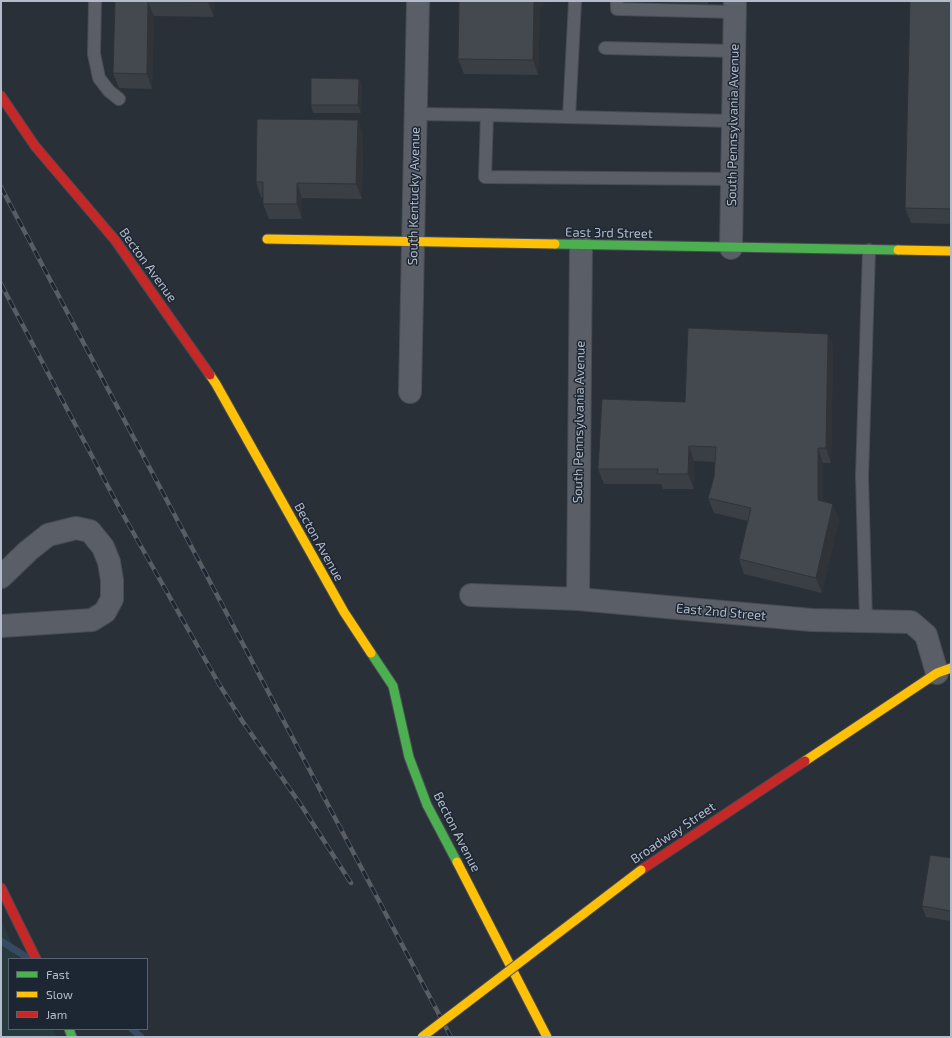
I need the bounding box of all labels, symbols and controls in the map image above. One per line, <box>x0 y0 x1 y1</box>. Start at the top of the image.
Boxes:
street label: South Pennsylvania Avenue <box>724 44 742 206</box>
street label: South Kentucky Avenue <box>405 127 423 265</box>
street label: East 3rd Street <box>565 224 653 242</box>
street label: Becton Avenue <box>116 225 180 305</box>
street label: South Pennsylvania Avenue <box>570 341 588 503</box>
street label: Becton Avenue <box>291 500 347 584</box>
street label: East 2nd Street <box>675 600 767 624</box>
street label: Becton Avenue <box>430 789 484 875</box>
street label: Broadway Street <box>628 799 718 867</box>
legend <box>8 958 148 1030</box>
text: Fast <box>46 967 69 981</box>
text: Slow <box>46 987 73 1001</box>
text: Jam <box>46 1007 67 1021</box>

